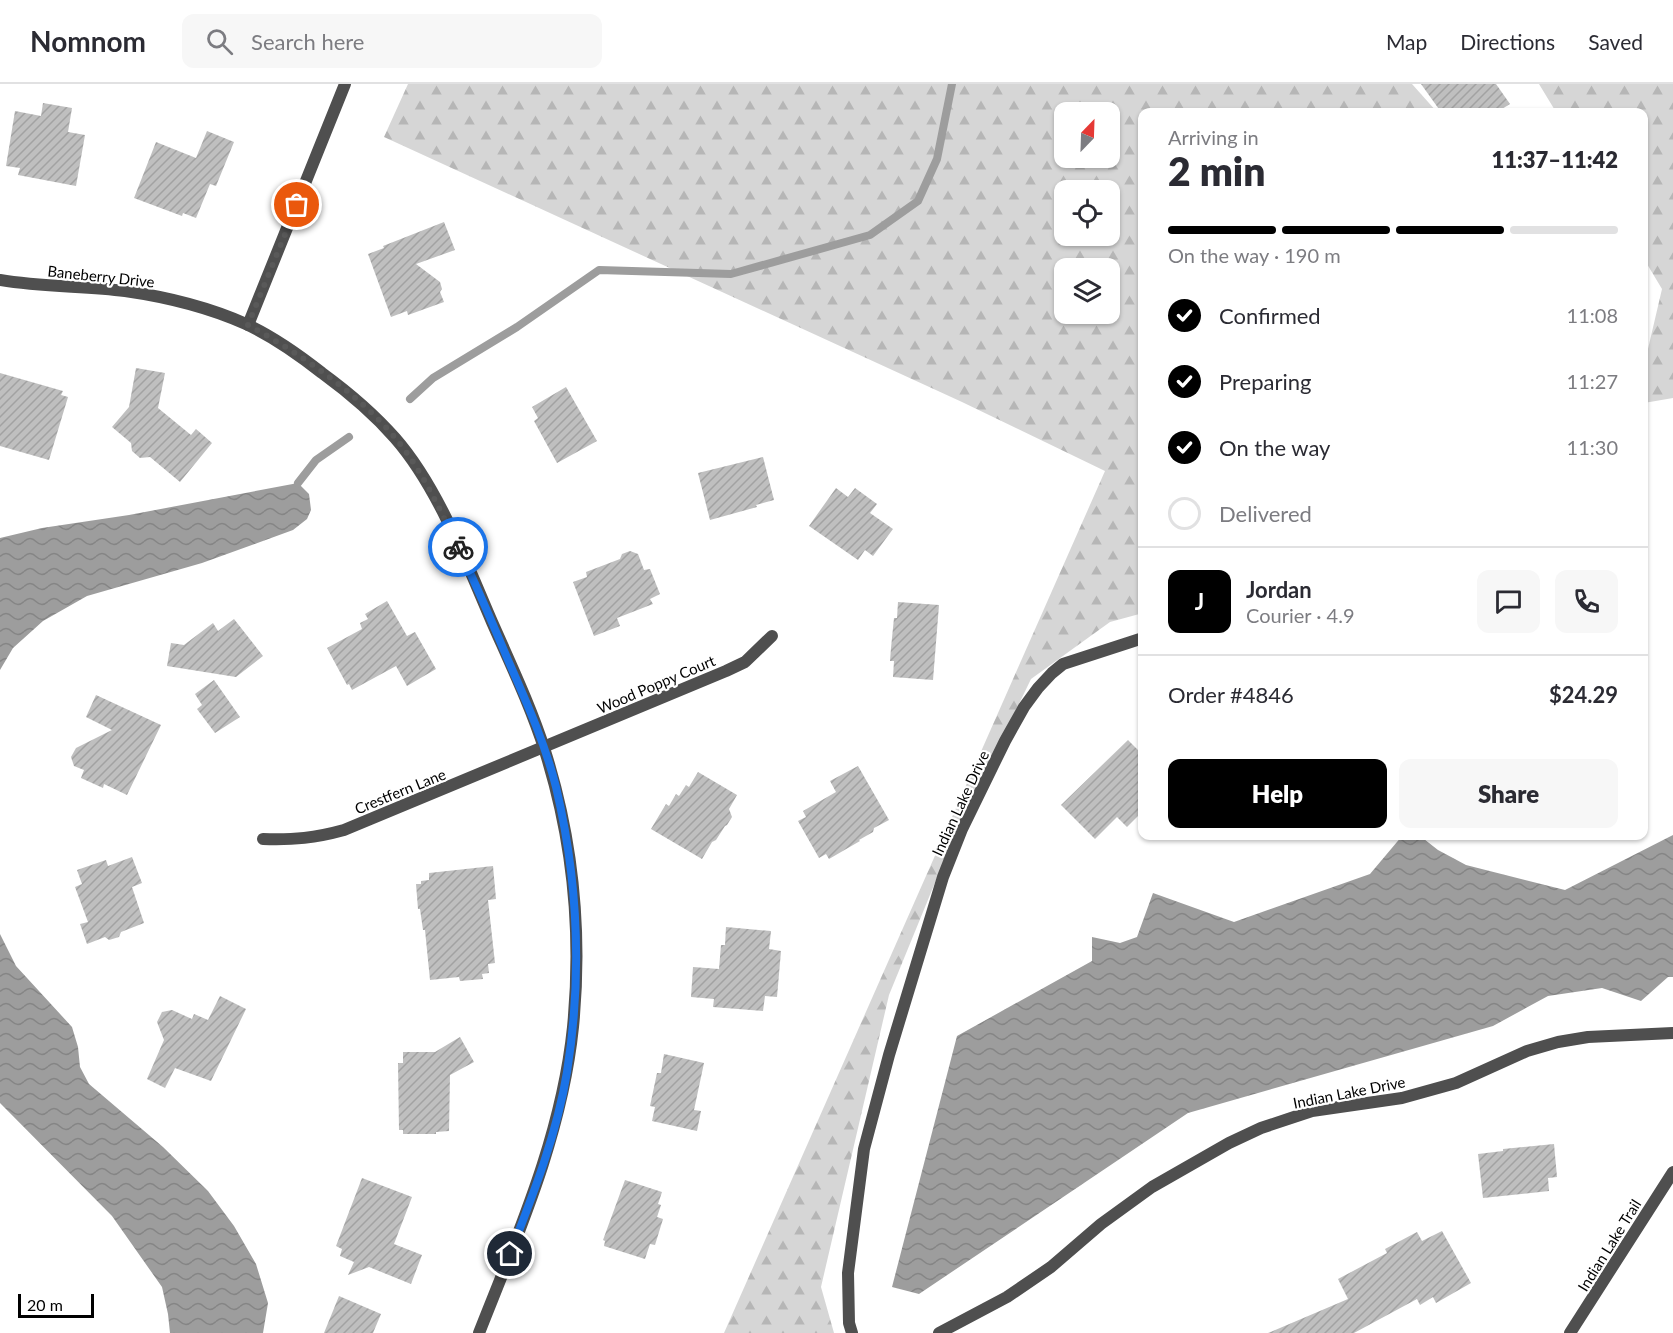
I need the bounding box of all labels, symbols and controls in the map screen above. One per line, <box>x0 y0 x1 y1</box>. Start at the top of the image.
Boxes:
search box <box>182 14 602 68</box>
text: Nomnom <box>30 24 146 58</box>
icon: search <box>203 25 236 58</box>
text: Search here <box>251 28 364 55</box>
text: Map <box>1386 29 1427 54</box>
text: Directions <box>1460 29 1555 54</box>
text: Saved <box>1588 29 1643 54</box>
north arrow <box>1054 102 1120 168</box>
map controls <box>1054 102 1120 324</box>
text: Arriving in <box>1168 125 1259 149</box>
text: 11:37–11:42 <box>1492 146 1618 173</box>
text: 2 min <box>1168 148 1265 194</box>
pin <box>271 179 322 230</box>
button: locate <box>1054 180 1120 246</box>
icon: bag <box>280 188 313 221</box>
text: On the way · 190 m <box>1168 243 1341 267</box>
button: layers <box>1054 258 1120 324</box>
street label: Baneberry Drive <box>47 261 155 291</box>
icon: check <box>1168 299 1201 332</box>
text: Confirmed <box>1219 302 1321 329</box>
text: 11:08 <box>1567 303 1618 327</box>
icon: check <box>1168 365 1201 398</box>
text: Preparing <box>1219 368 1311 395</box>
text: 11:27 <box>1567 369 1618 393</box>
icon: check <box>1168 431 1201 464</box>
text: On the way <box>1219 434 1330 461</box>
text: 11:30 <box>1567 435 1618 459</box>
text: Delivered <box>1219 500 1312 527</box>
courier <box>428 517 488 577</box>
icon: bike <box>442 531 475 564</box>
button: chat <box>1477 570 1540 633</box>
button: phone <box>1555 570 1618 633</box>
text: Jordan <box>1246 576 1312 603</box>
text: J <box>1195 588 1204 615</box>
text: Courier · 4.9 <box>1246 603 1355 627</box>
street label: Wood Poppy Court <box>594 651 718 717</box>
text: Order #4846 <box>1168 681 1294 708</box>
text: $24.29 <box>1549 681 1618 708</box>
street label: Indian Lake Drive <box>928 747 992 858</box>
button: Help <box>1168 759 1387 828</box>
button: Share <box>1399 759 1618 828</box>
street label: Crestfern Lane <box>352 765 448 817</box>
street label: Indian Lake Drive <box>1291 1072 1407 1112</box>
street label: Indian Lake Trail <box>1574 1196 1644 1294</box>
pin <box>484 1228 535 1279</box>
icon: home <box>493 1237 526 1270</box>
scale bar <box>18 1291 94 1318</box>
text: 20 m <box>27 1295 63 1314</box>

